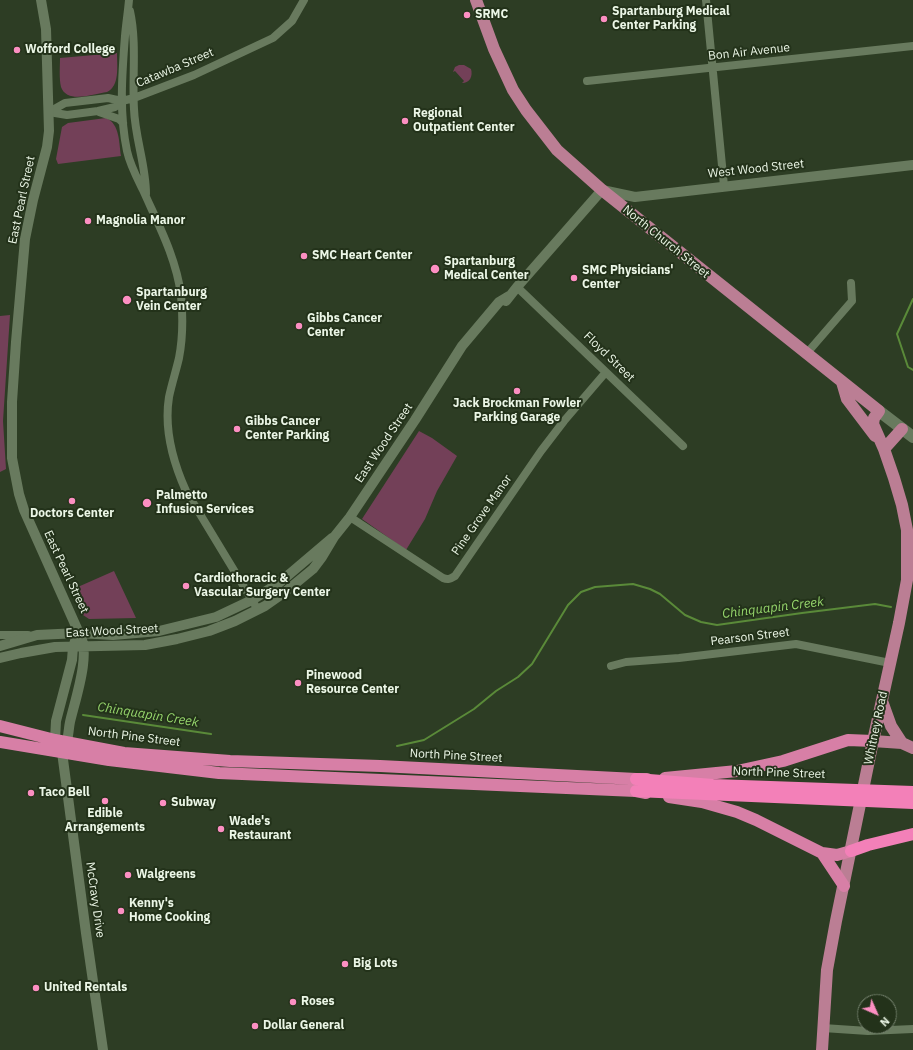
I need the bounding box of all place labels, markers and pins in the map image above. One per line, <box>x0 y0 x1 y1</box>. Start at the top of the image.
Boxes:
place label: Spartanburg Medical Center Parking <box>612 5 730 33</box>
place label: SRMC <box>475 8 508 22</box>
marker: SRMC <box>462 10 472 20</box>
marker: Spartanburg Medical Center Parking <box>599 14 609 24</box>
place label: Wofford College <box>25 43 115 57</box>
marker: Wofford College <box>12 45 22 55</box>
place label: Regional Outpatient Center <box>413 107 515 135</box>
marker: Regional Outpatient Center <box>400 116 410 126</box>
place label: Magnolia Manor <box>96 214 185 228</box>
marker: Magnolia Manor <box>83 216 93 226</box>
place label: SMC Heart Center <box>312 249 412 263</box>
marker: SMC Heart Center <box>299 251 309 261</box>
place label: Spartanburg Medical Center <box>444 255 529 283</box>
marker: Spartanburg Medical Center <box>429 263 441 275</box>
place label: SMC Physicians' Center <box>582 264 673 292</box>
marker: SMC Physicians' Center <box>569 273 579 283</box>
place label: Spartanburg Vein Center <box>136 286 207 314</box>
marker: Spartanburg Vein Center <box>121 294 133 306</box>
place label: Gibbs Cancer Center <box>307 312 382 340</box>
marker: Gibbs Cancer Center <box>294 321 304 331</box>
marker: Jack Brockman Fowler Parking Garage <box>512 386 522 396</box>
place label: Jack Brockman Fowler Parking Garage <box>453 397 581 425</box>
place label: Gibbs Cancer Center Parking <box>245 415 329 443</box>
marker: Gibbs Cancer Center Parking <box>232 424 242 434</box>
place label: Palmetto Infusion Services <box>156 489 254 517</box>
marker: Doctors Center <box>67 496 77 506</box>
marker: Palmetto Infusion Services <box>141 497 153 509</box>
place label: Doctors Center <box>30 507 114 521</box>
place label: Cardiothoracic & Vascular Surgery Center <box>194 572 330 600</box>
marker: Cardiothoracic & Vascular Surgery Center <box>181 581 191 591</box>
place label: Pinewood Resource Center <box>306 669 399 697</box>
marker: Pinewood Resource Center <box>293 678 303 688</box>
place label: Taco Bell <box>39 786 90 800</box>
marker: Taco Bell <box>26 788 36 798</box>
marker: Edible Arrangements <box>100 796 110 806</box>
place label: Subway <box>171 796 216 810</box>
marker: Subway <box>158 798 168 808</box>
place label: Edible Arrangements <box>65 807 145 835</box>
place label: Wade's Restaurant <box>229 815 291 843</box>
marker: Wade's Restaurant <box>216 824 226 834</box>
place label: Walgreens <box>136 868 196 882</box>
marker: Walgreens <box>123 870 133 880</box>
place label: Kenny's Home Cooking <box>129 897 210 925</box>
marker: Kenny's Home Cooking <box>116 906 126 916</box>
place label: Big Lots <box>353 957 397 971</box>
marker: Big Lots <box>340 959 350 969</box>
place label: United Rentals <box>44 981 127 995</box>
marker: United Rentals <box>31 983 41 993</box>
place label: Roses <box>301 995 335 1009</box>
marker: Roses <box>288 997 298 1007</box>
place label: Dollar General <box>263 1019 344 1033</box>
marker: Dollar General <box>250 1021 260 1031</box>

